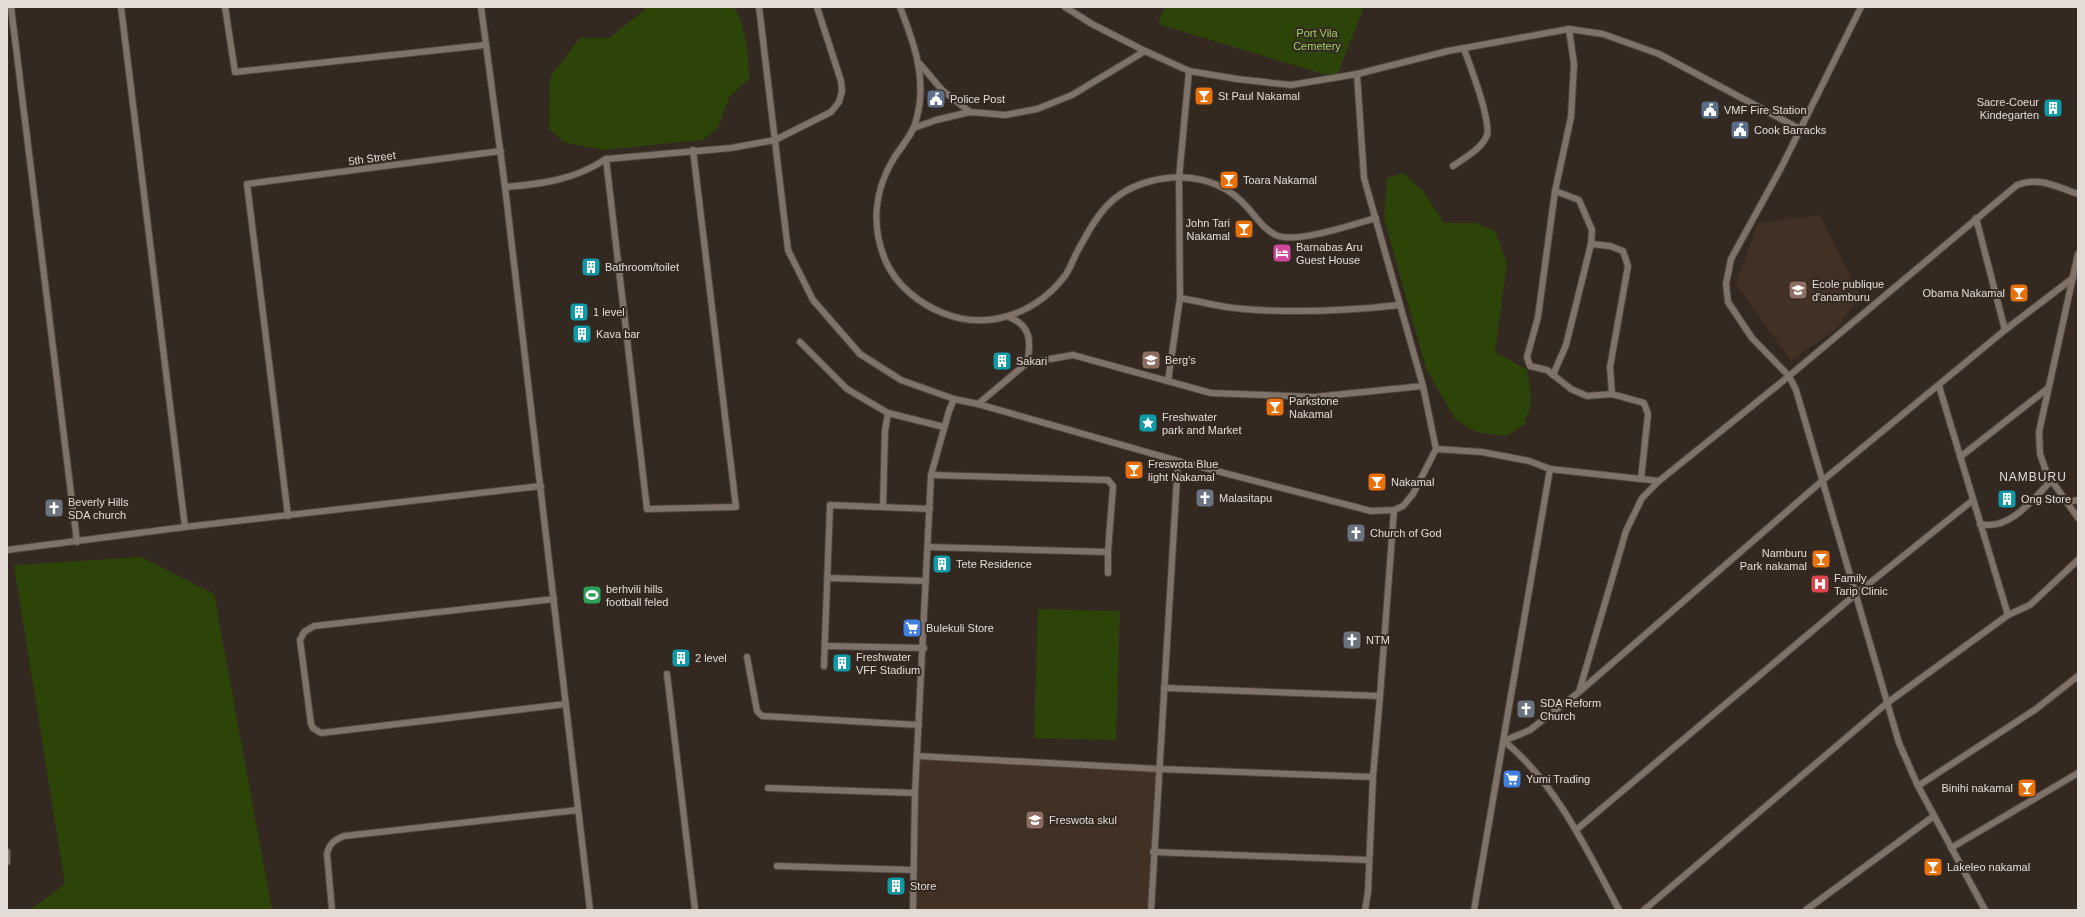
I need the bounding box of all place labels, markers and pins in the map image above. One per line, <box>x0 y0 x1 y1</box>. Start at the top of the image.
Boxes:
bar icon: St Paul Nakamal <box>1193 85 1215 107</box>
public building icon: Police Post <box>925 88 947 110</box>
place label: St Paul Nakamal <box>1218 90 1300 102</box>
place label: Police Post <box>950 93 1005 105</box>
place label: Sacre-Coeur Kindegarten <box>1977 96 2039 121</box>
building icon: Sacre-Coeur Kindegarten <box>2042 97 2064 119</box>
public building icon: VMF Fire Station <box>1699 99 1721 121</box>
place label: VMF Fire Station <box>1724 104 1807 116</box>
public building icon: Cook Barracks <box>1729 119 1751 141</box>
place label: Cook Barracks <box>1754 124 1827 136</box>
bar icon: Toara Nakamal <box>1218 169 1240 191</box>
place label: Toara Nakamal <box>1243 174 1317 186</box>
place label: John Tari Nakamal <box>1186 217 1230 242</box>
bar icon: John Tari Nakamal <box>1233 218 1255 240</box>
place label: Barnabas Aru Guest House <box>1296 241 1363 266</box>
hotel icon: Barnabas Aru Guest House <box>1271 242 1293 264</box>
building icon: Bathroom/toilet <box>580 256 602 278</box>
place label: Bathroom/toilet <box>605 261 679 273</box>
place label: Ecole publique d'anamburu <box>1812 278 1884 303</box>
school or university icon: Ecole publique d'anamburu <box>1787 279 1809 301</box>
bar icon: Obama Nakamal <box>2008 282 2030 304</box>
place label: Obama Nakamal <box>1922 287 2005 299</box>
building icon: 1 level <box>568 301 590 323</box>
place label: 1 level <box>593 306 625 318</box>
building icon: Kava bar <box>571 323 593 345</box>
place label: Kava bar <box>596 328 640 340</box>
school or university icon: Berg's <box>1140 349 1162 371</box>
building icon: Sakari <box>991 350 1013 372</box>
place label: Berg's <box>1165 354 1196 366</box>
place label: Sakari <box>1016 355 1047 367</box>
place label: Parkstone Nakamal <box>1289 395 1339 420</box>
bar icon: Parkstone Nakamal <box>1264 396 1286 418</box>
place label: Freshwater park and Market <box>1162 411 1241 436</box>
place icon: Freshwater park and Market <box>1137 412 1159 434</box>
place label: Freswota Blue light Nakamal <box>1148 458 1218 483</box>
bar icon: Freswota Blue light Nakamal <box>1123 459 1145 481</box>
bar icon: Nakamal <box>1366 471 1388 493</box>
place label: Nakamal <box>1391 476 1434 488</box>
church icon: Malasitapu <box>1194 487 1216 509</box>
building icon: Ong Store <box>1996 488 2018 510</box>
place label: Malasitapu <box>1219 492 1272 504</box>
place label: Ong Store <box>2021 493 2071 505</box>
place label: Beverly Hills SDA church <box>68 496 129 521</box>
church icon: Beverly Hills SDA church <box>43 497 65 519</box>
church icon: Church of God <box>1345 522 1367 544</box>
place label: Church of God <box>1370 527 1442 539</box>
place label: Namburu Park nakamal <box>1740 547 1807 572</box>
bar icon: Namburu Park nakamal <box>1810 548 1832 570</box>
building icon: Tete Residence <box>931 553 953 575</box>
place label: Tete Residence <box>956 558 1032 570</box>
place label: Family Tarip Clinic <box>1834 572 1888 597</box>
hospital icon: Family Tarip Clinic <box>1809 573 1831 595</box>
place label: berhvili hills football feled <box>606 583 668 608</box>
sports icon: berhvili hills football feled <box>581 584 603 606</box>
supermarket icon: Bulekuli Store <box>901 617 923 639</box>
place label: Bulekuli Store <box>926 622 994 634</box>
church icon: NTM <box>1341 629 1363 651</box>
place label: NTM <box>1366 634 1390 646</box>
building icon: 2 level <box>670 647 692 669</box>
place label: Freshwater VFF Stadium <box>856 651 920 676</box>
place label: 2 level <box>695 652 727 664</box>
building icon: Freshwater VFF Stadium <box>831 652 853 674</box>
place label: SDA Reform Church <box>1540 697 1601 722</box>
church icon: SDA Reform Church <box>1515 698 1537 720</box>
supermarket icon: Yumi Trading <box>1501 768 1523 790</box>
place label: Yumi Trading <box>1526 773 1590 785</box>
bar icon: Binihi nakamal <box>2016 777 2038 799</box>
place label: Binihi nakamal <box>1941 782 2013 794</box>
school or university icon: Freswota skul <box>1024 809 1046 831</box>
place label: Freswota skul <box>1049 814 1117 826</box>
bar icon: Lakeleo nakamal <box>1922 856 1944 878</box>
place label: Lakeleo nakamal <box>1947 861 2030 873</box>
building icon: Store <box>885 875 907 897</box>
place label: Store <box>910 880 936 892</box>

